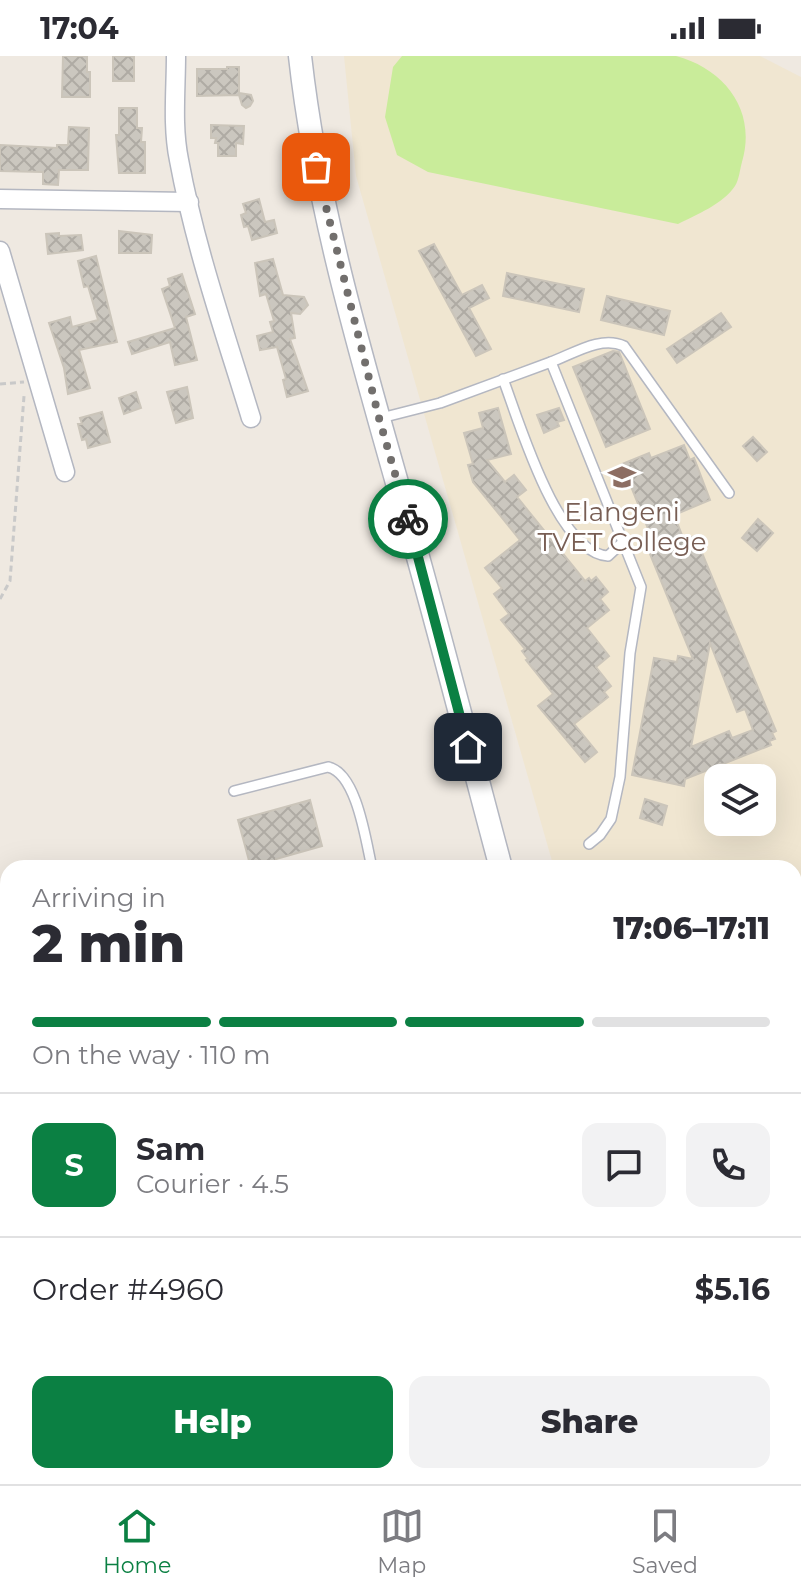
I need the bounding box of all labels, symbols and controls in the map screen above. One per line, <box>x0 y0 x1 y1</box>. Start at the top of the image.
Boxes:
text: 17:04 <box>40 10 119 47</box>
pin <box>282 133 350 201</box>
icon: bag <box>294 145 338 189</box>
school or university icon: Elangeni TVET College <box>607 462 637 492</box>
courier <box>368 479 448 559</box>
place label: Elangeni TVET College <box>537 496 707 558</box>
icon: bike <box>386 497 430 541</box>
pin <box>434 713 502 781</box>
icon: home <box>446 725 490 769</box>
map controls <box>704 764 776 836</box>
button: layers <box>704 764 776 836</box>
text: Arriving in <box>32 882 166 914</box>
text: 17:06–17:11 <box>613 910 770 947</box>
text: 2 min <box>32 912 185 975</box>
text: On the way · 110 m <box>32 1039 271 1071</box>
button: chat <box>582 1123 666 1207</box>
button: phone <box>686 1123 770 1207</box>
text: Sam <box>136 1131 205 1168</box>
text: S <box>64 1147 84 1184</box>
text: Courier · 4.5 <box>136 1168 289 1200</box>
text: Order #4960 <box>32 1271 224 1308</box>
text: $5.16 <box>695 1271 770 1308</box>
button: Help <box>32 1376 393 1468</box>
button: Share <box>409 1376 770 1468</box>
tab: Home <box>103 1504 171 1579</box>
tab: Map <box>377 1504 426 1579</box>
tab: Saved <box>632 1504 698 1579</box>

